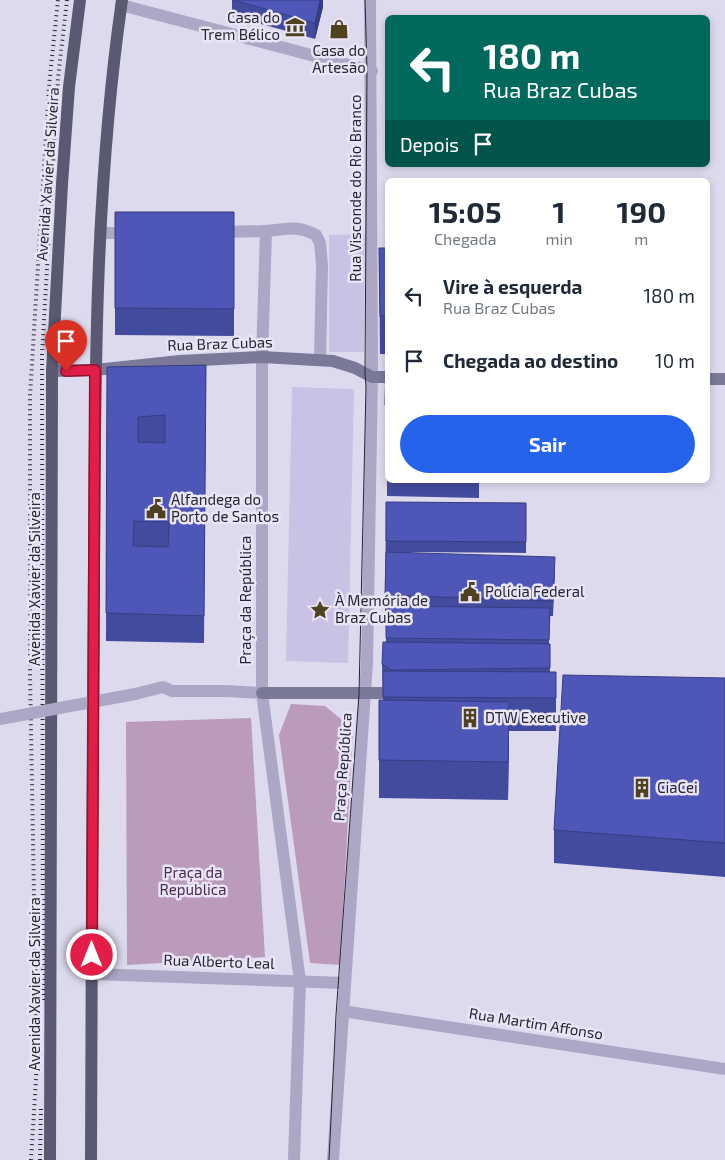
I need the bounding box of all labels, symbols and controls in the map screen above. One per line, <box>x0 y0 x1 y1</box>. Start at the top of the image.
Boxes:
place label: Casa do Trem Bélico <box>201 8 280 43</box>
museum icon: Casa do Trem Bélico <box>284 16 306 38</box>
shop icon: Casa do Artesão <box>328 18 350 40</box>
text: 180 m <box>483 34 580 76</box>
icon: left <box>400 35 465 100</box>
place label: Casa do Artesão <box>312 41 366 76</box>
text: Rua Braz Cubas <box>483 76 638 102</box>
street label: Avenida Xavier da Silveira <box>32 87 62 261</box>
street label: Rua Visconde do Rio Branco <box>346 94 364 282</box>
icon: arrive <box>469 130 497 158</box>
text: Depois <box>400 133 459 156</box>
text: 15:05 <box>429 193 502 229</box>
text: 1 <box>553 193 566 229</box>
text: 190 <box>617 193 666 229</box>
text: Chegada <box>434 229 497 248</box>
text: min <box>545 229 573 248</box>
text: m <box>634 229 648 248</box>
text: Vire à esquerda <box>443 275 582 298</box>
icon: left <box>400 282 428 310</box>
text: 180 m <box>644 284 695 307</box>
text: Rua Braz Cubas <box>443 298 555 317</box>
pin <box>45 320 87 371</box>
icon: arrive <box>52 327 80 355</box>
street label: Rua Braz Cubas <box>167 332 273 354</box>
icon: arrive <box>400 347 428 375</box>
text: Chegada ao destino <box>443 349 618 372</box>
text: 10 m <box>655 349 695 372</box>
button: Sair <box>400 415 695 473</box>
place label: Alfandega do Porto de Santos <box>171 490 279 525</box>
street label: Avenida Xavier da Silveira <box>25 492 43 666</box>
public building icon: Alfandega do Porto de Santos <box>145 498 167 520</box>
street label: Praça da República <box>236 536 255 665</box>
public building icon: Polícia Federal <box>459 581 481 603</box>
place label: Polícia Federal <box>485 582 585 600</box>
place label: À Memória de Braz Cubas <box>335 591 428 626</box>
place icon: À Memória de Braz Cubas <box>309 599 331 621</box>
building icon: DTW Executive <box>459 707 481 729</box>
place label: DTW Executive <box>485 708 586 726</box>
street label: Praça República <box>329 712 356 822</box>
building icon: CiaCei <box>631 777 653 799</box>
place label: CiaCei <box>657 778 698 796</box>
park label: Praça da Republica <box>160 863 226 898</box>
street label: Avenida Xavier da Silveira <box>25 897 43 1071</box>
position arrow <box>65 928 117 980</box>
street label: Rua Alberto Leal <box>163 950 276 972</box>
street label: Rua Martim Affonso <box>468 1004 604 1043</box>

